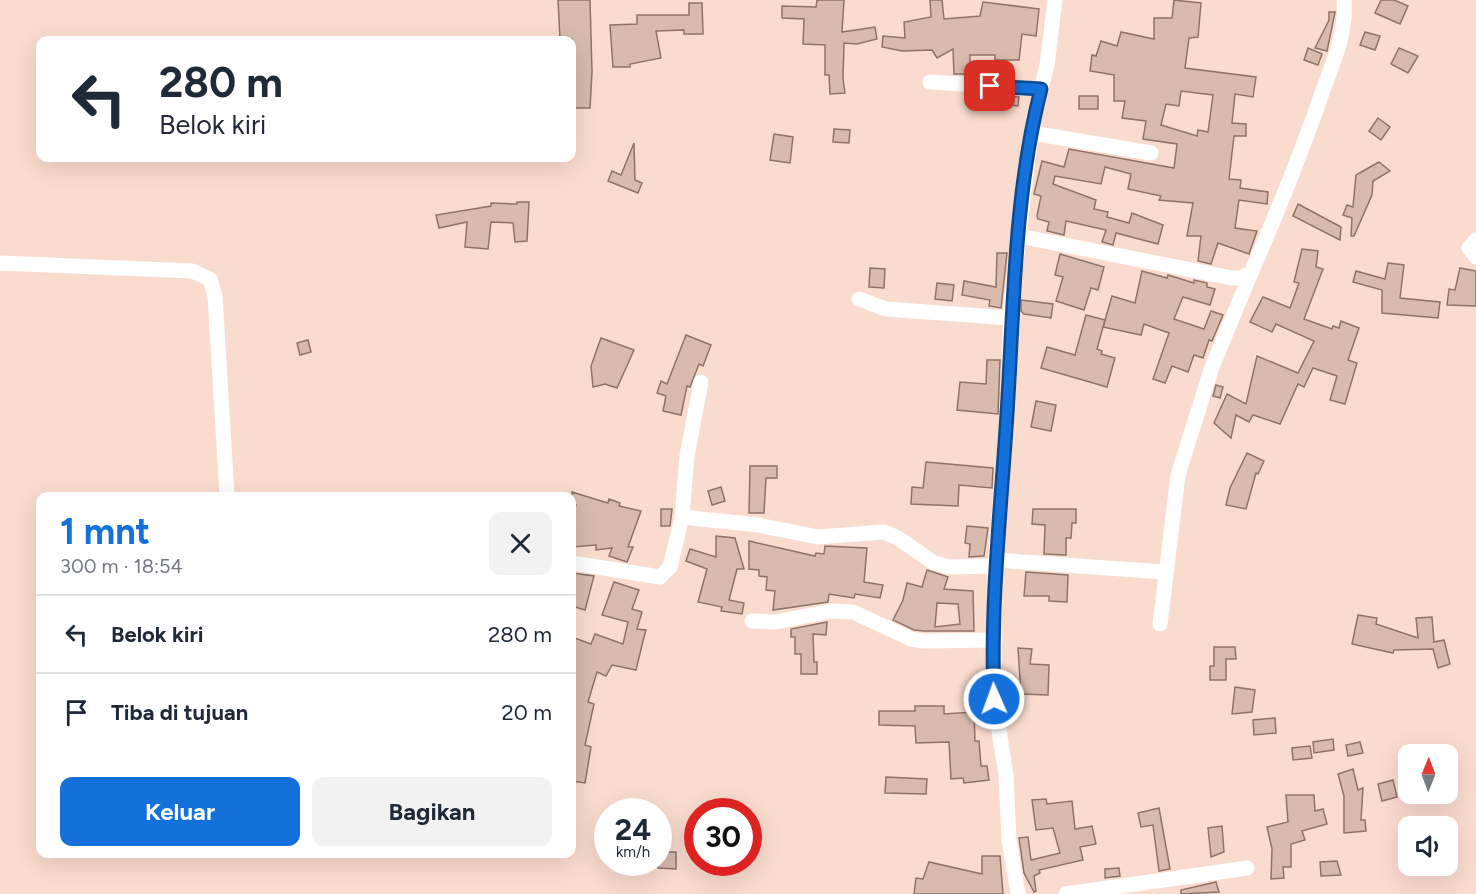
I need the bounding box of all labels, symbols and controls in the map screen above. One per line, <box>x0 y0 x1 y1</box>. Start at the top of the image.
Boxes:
text: 280 m <box>159 57 283 108</box>
icon: left <box>60 60 138 138</box>
pin <box>964 60 1015 111</box>
icon: arrive <box>973 69 1006 102</box>
text: Belok kiri <box>159 108 266 141</box>
text: 1 mnt <box>60 510 150 553</box>
button: close <box>489 512 552 575</box>
text: 300 m · 18:54 <box>60 554 183 578</box>
icon: left <box>60 618 93 651</box>
text: Belok kiri <box>111 621 204 648</box>
text: 280 m <box>488 621 552 648</box>
position arrow <box>962 667 1026 731</box>
icon: arrive <box>60 696 93 729</box>
text: Tiba di tujuan <box>111 699 248 726</box>
text: 20 m <box>501 699 552 726</box>
north arrow <box>1398 744 1458 804</box>
map controls <box>1398 744 1458 876</box>
button: Keluar <box>60 777 300 846</box>
button: Bagikan <box>312 777 552 846</box>
speed limit sign: 30 <box>684 798 762 876</box>
text: 24 <box>615 811 651 848</box>
button: sound <box>1398 816 1458 876</box>
text: km/h <box>616 843 650 861</box>

